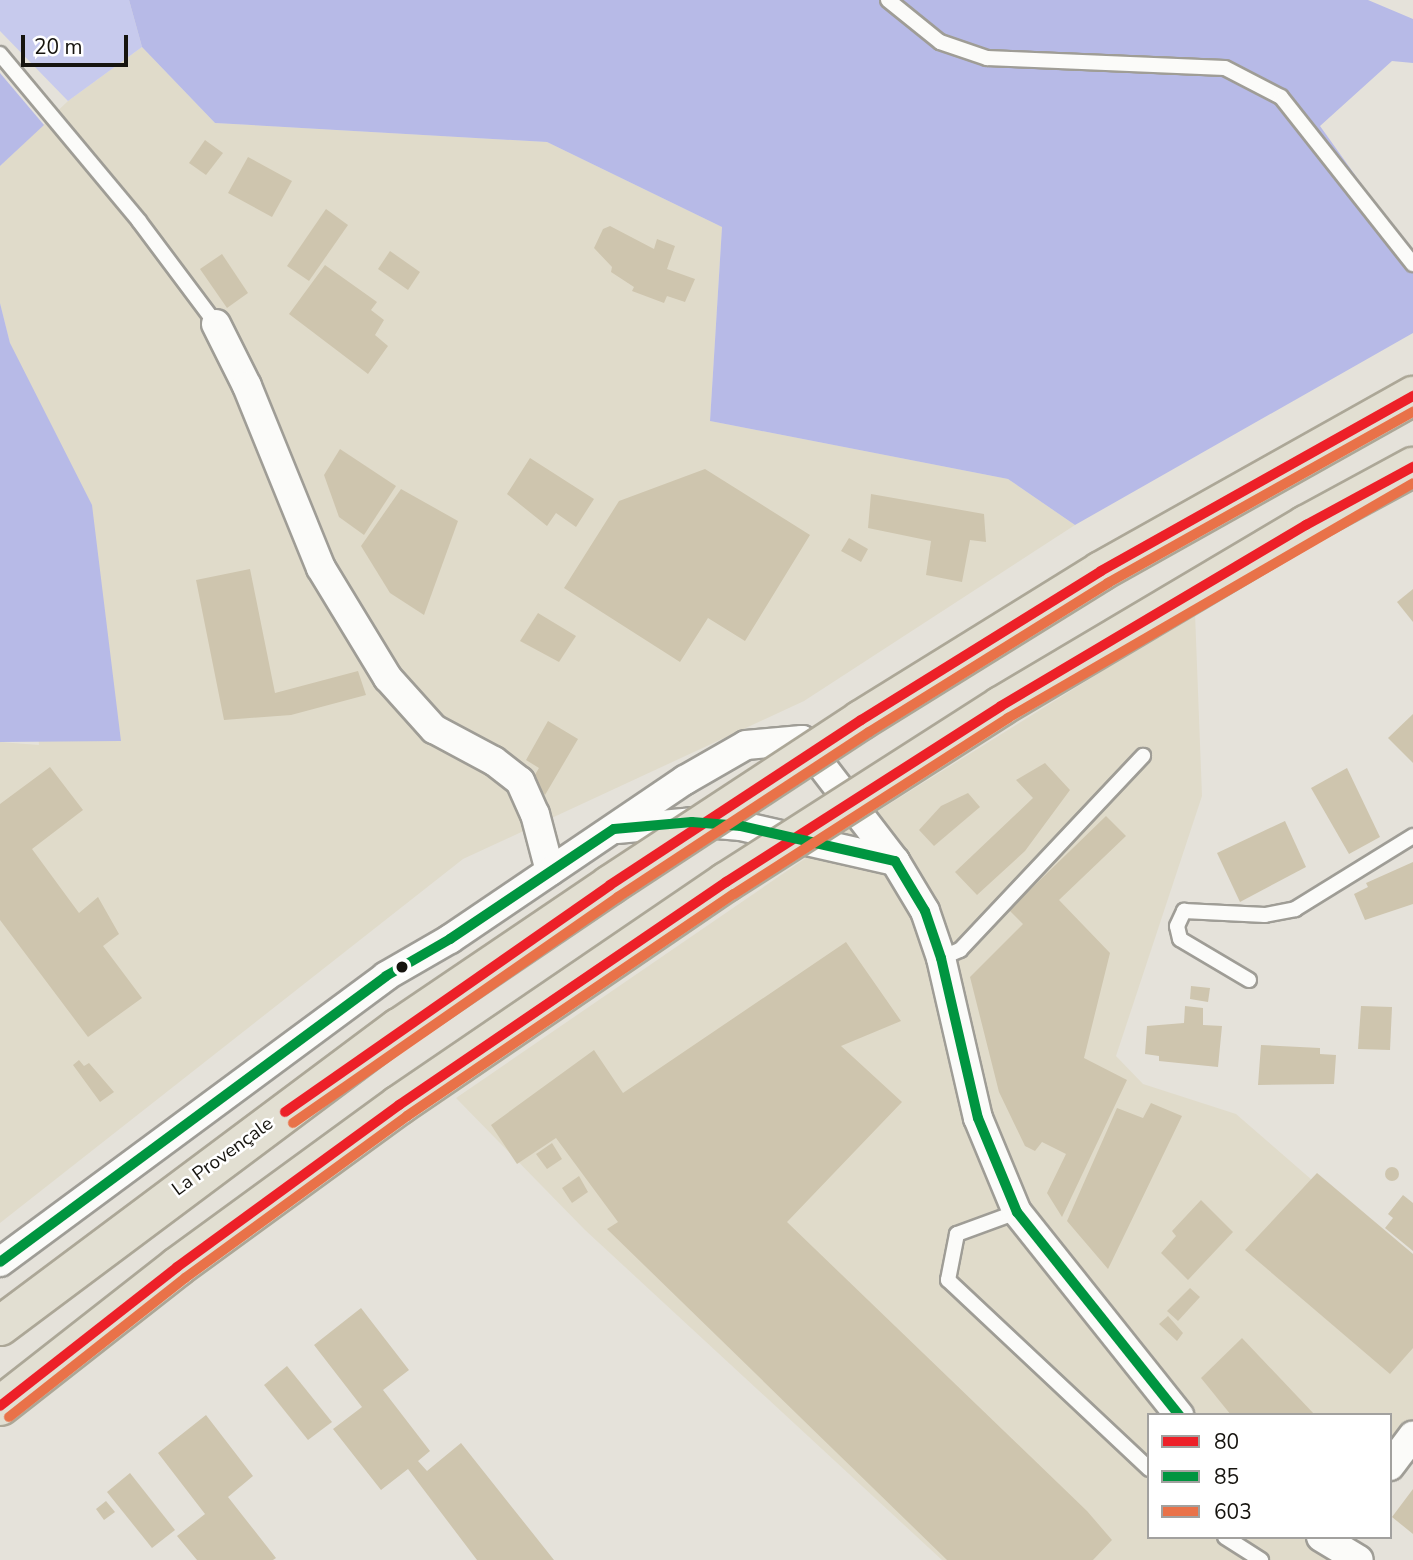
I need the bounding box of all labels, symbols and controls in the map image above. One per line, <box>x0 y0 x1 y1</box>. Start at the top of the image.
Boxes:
scale bar <box>24 21 131 65</box>
text: 20 m <box>34 33 83 61</box>
unlabelled marker <box>395 960 409 974</box>
street label: La Provençale <box>168 1113 278 1201</box>
legend <box>1147 1413 1392 1539</box>
text: 80 <box>1214 1428 1239 1456</box>
text: 85 <box>1214 1463 1239 1491</box>
text: 603 <box>1214 1498 1252 1526</box>

